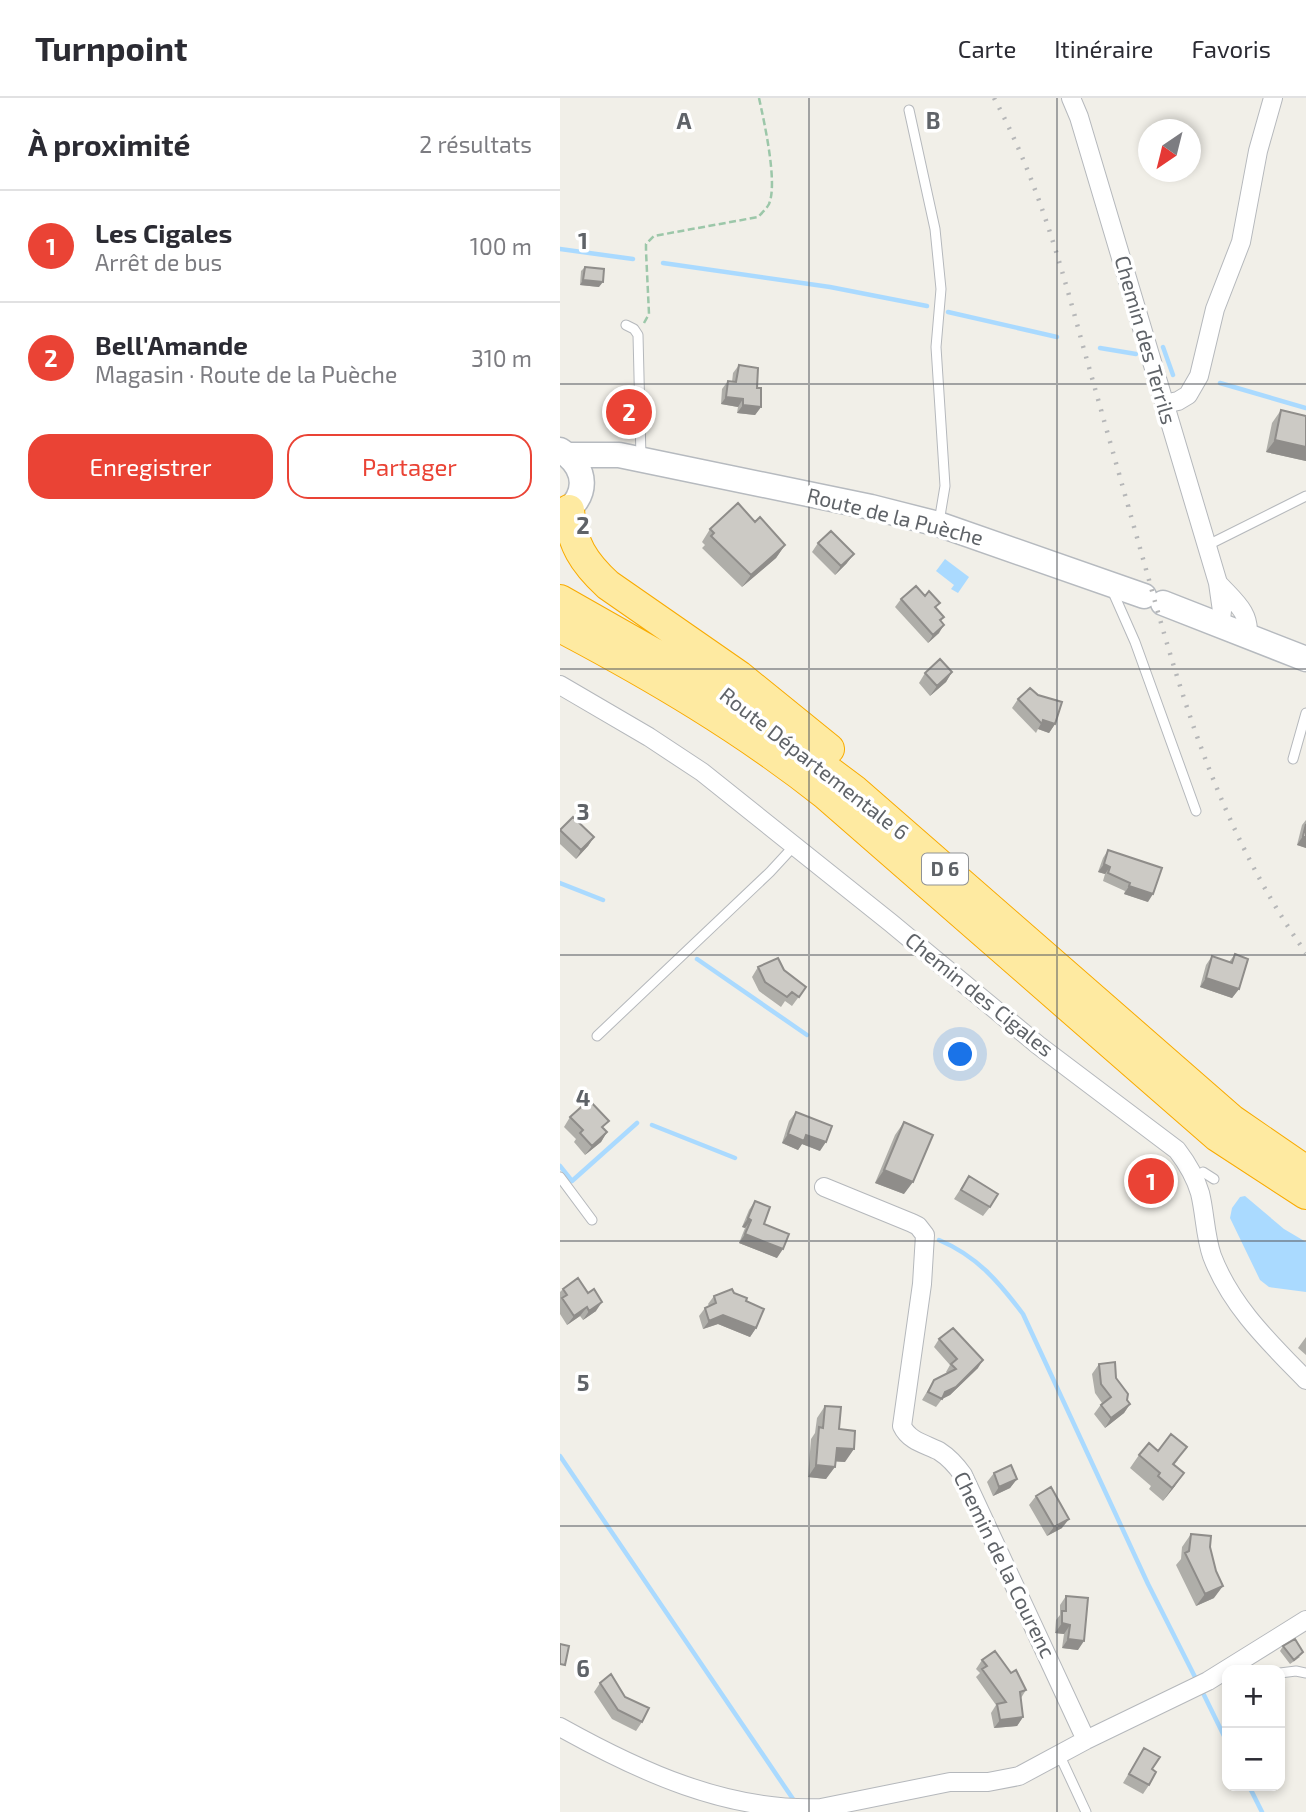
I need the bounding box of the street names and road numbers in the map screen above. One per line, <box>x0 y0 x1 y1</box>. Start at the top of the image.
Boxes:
street label: Chemin des Terrils <box>1110 252 1182 427</box>
street label: Route de la Puèche <box>805 482 986 550</box>
street label: Route Départementale 6 <box>715 681 914 844</box>
road number: D 6 <box>922 854 968 884</box>
street label: Chemin des Cigales <box>901 927 1059 1061</box>
street label: Chemin de la Courenc <box>949 1467 1061 1662</box>

